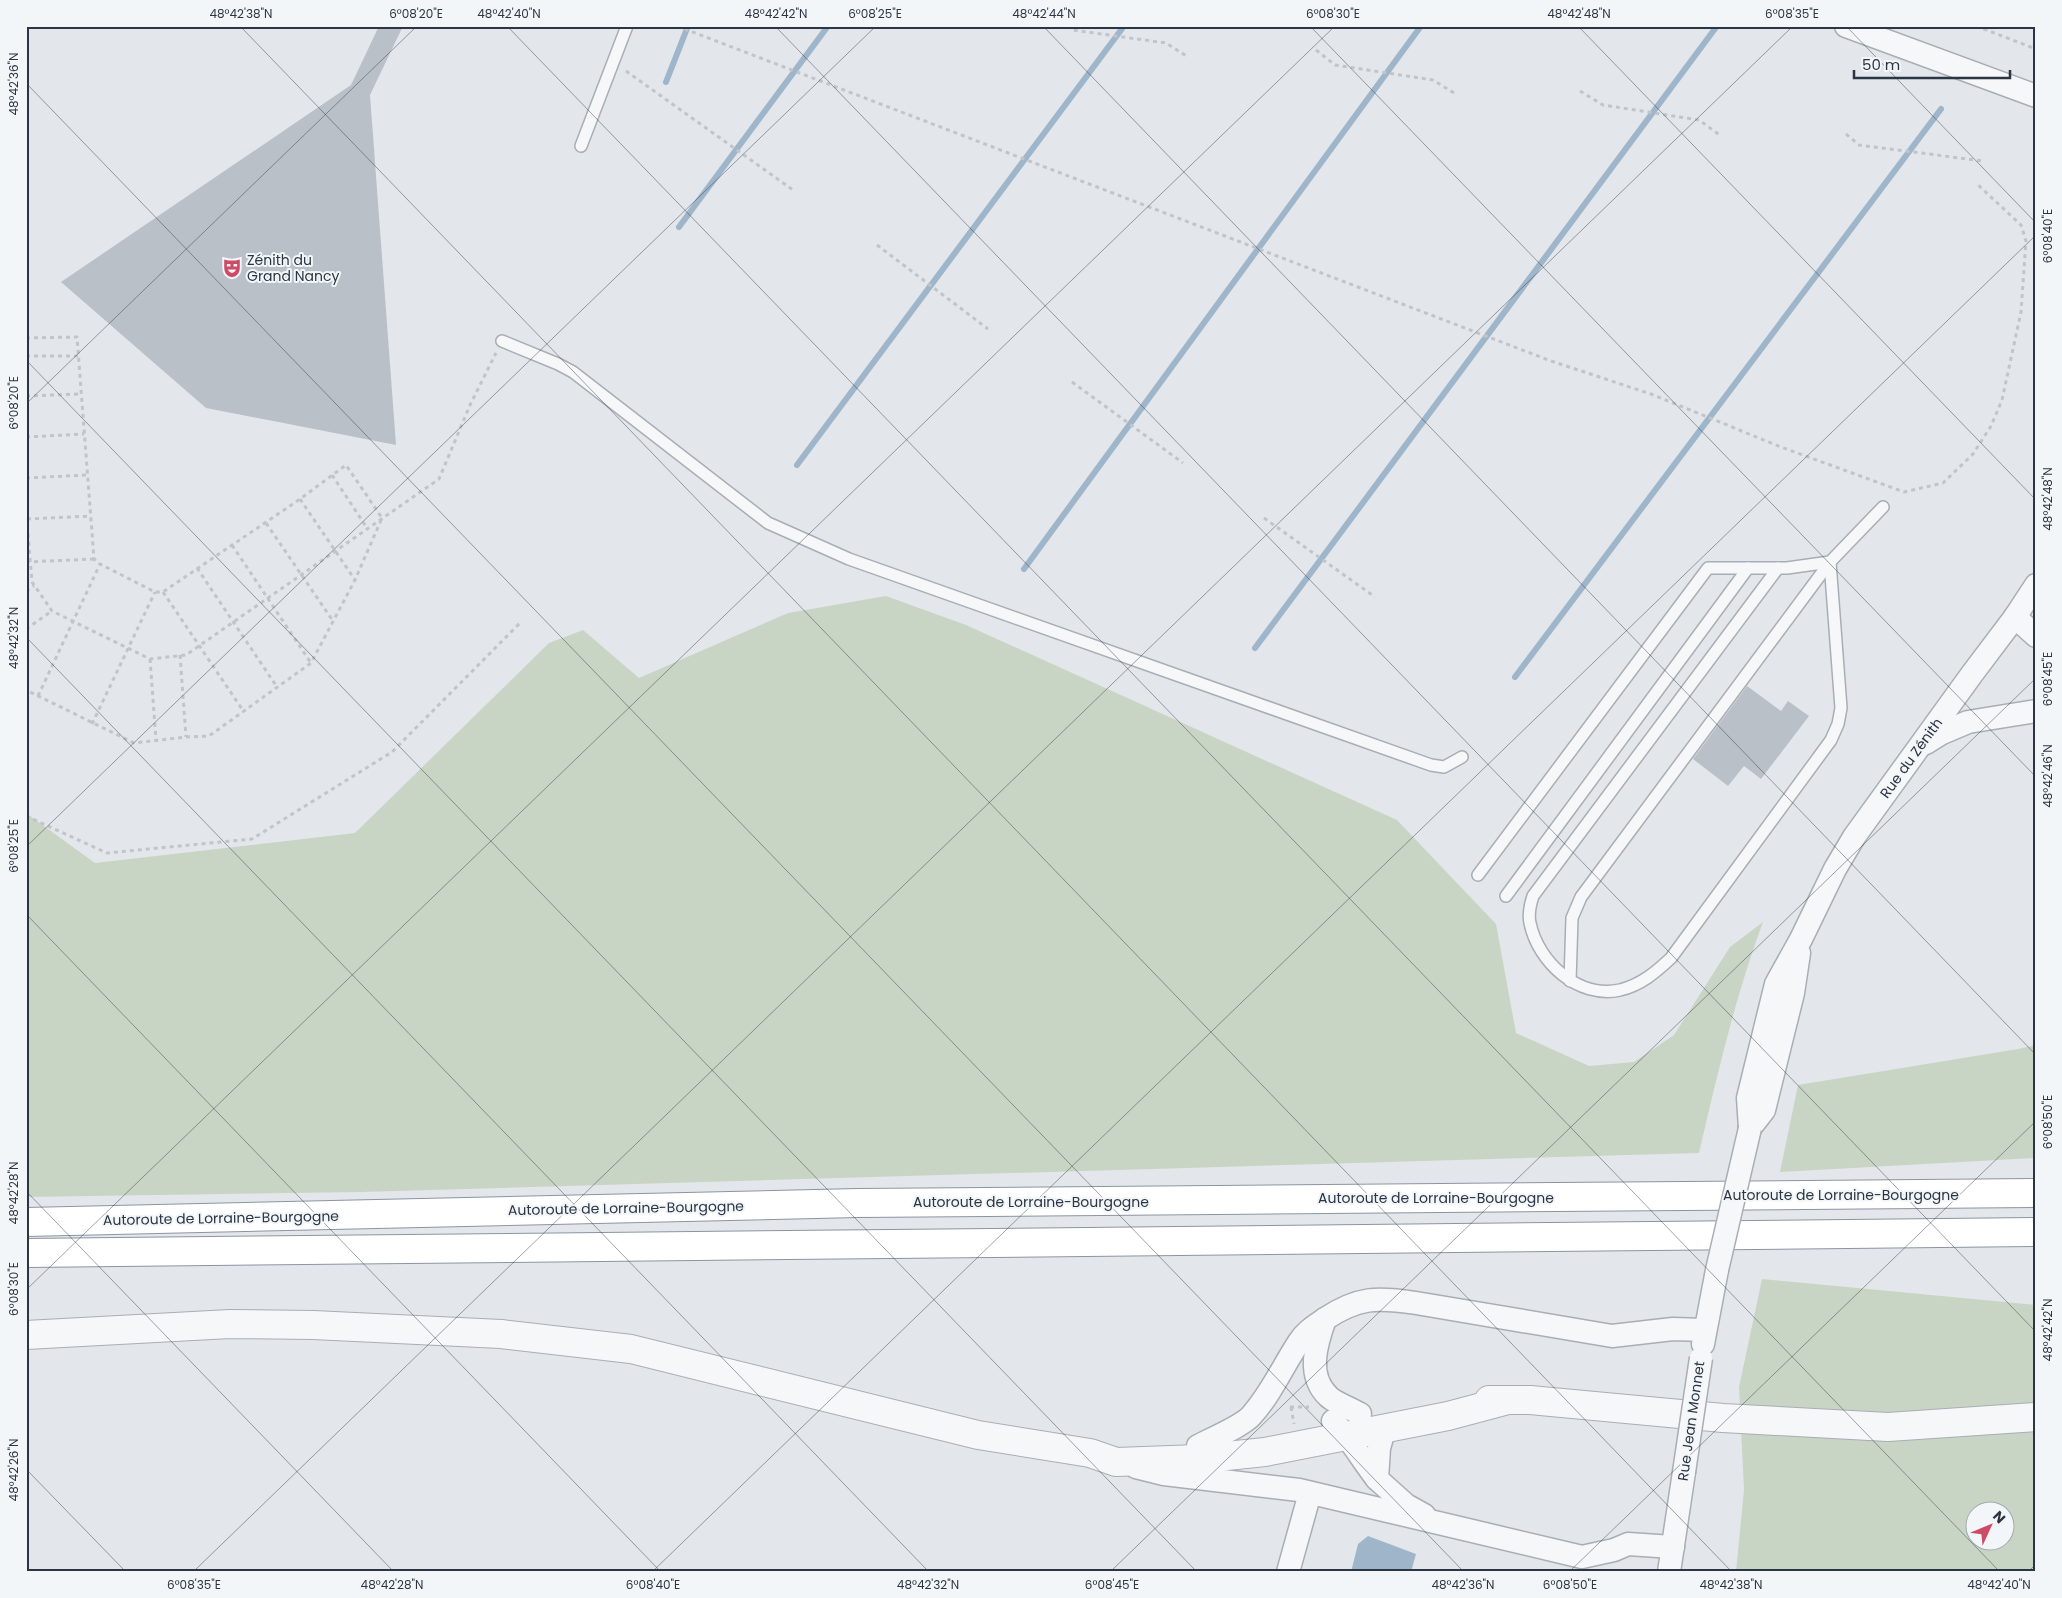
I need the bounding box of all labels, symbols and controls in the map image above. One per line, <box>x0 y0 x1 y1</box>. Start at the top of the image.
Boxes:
text: 48°42'38"N <box>210 5 272 22</box>
text: 6°08'20"E <box>389 5 443 22</box>
text: 48°42'40"N <box>477 5 541 22</box>
text: 48°42'42"N <box>745 5 807 22</box>
text: 6°08'25"E <box>848 5 902 22</box>
text: 48°42'44"N <box>1012 5 1076 22</box>
text: 6°08'30"E <box>1306 5 1360 22</box>
text: 48°42'48"N <box>1547 5 1611 22</box>
text: 6°08'35"E <box>1765 5 1819 22</box>
scale bar <box>1854 48 2011 80</box>
text: 48°42'36"N <box>5 52 22 116</box>
text: 50 m <box>1862 54 1900 75</box>
text: 6°08'40"E <box>2039 209 2056 263</box>
place label: Zénith du Grand Nancy <box>247 250 340 286</box>
theatre icon: Zénith du Grand Nancy <box>221 257 243 279</box>
text: 6°08'20"E <box>5 376 22 430</box>
text: 48°42'48"N <box>2039 467 2056 531</box>
text: 48°42'32"N <box>5 607 22 669</box>
text: 6°08'45"E <box>2039 652 2056 706</box>
street label: Rue du Zénith <box>1875 714 1947 802</box>
text: 48°42'46"N <box>2039 744 2056 808</box>
text: 6°08'25"E <box>5 819 22 873</box>
text: 6°08'50"E <box>2039 1095 2056 1149</box>
text: 48°42'28"N <box>5 1162 22 1224</box>
street label: Autoroute de Lorraine-Bourgogne <box>1723 1185 1959 1205</box>
street label: Autoroute de Lorraine-Bourgogne <box>1318 1188 1554 1208</box>
street label: Autoroute de Lorraine-Bourgogne <box>913 1192 1149 1212</box>
street label: Autoroute de Lorraine-Bourgogne <box>508 1196 744 1220</box>
street label: Autoroute de Lorraine-Bourgogne <box>103 1206 339 1230</box>
text: 6°08'30"E <box>5 1262 22 1316</box>
text: 48°42'42"N <box>2039 1299 2056 1361</box>
street label: Rue Jean Monnet <box>1673 1360 1709 1482</box>
text: 48°42'26"N <box>5 1439 22 1501</box>
north arrow <box>1964 1500 2014 1550</box>
text: N <box>1989 1506 2010 1528</box>
text: 6°08'35"E <box>167 1576 221 1593</box>
text: 48°42'28"N <box>361 1576 423 1593</box>
text: 6°08'40"E <box>626 1576 680 1593</box>
text: 48°42'32"N <box>897 1576 959 1593</box>
text: 6°08'45"E <box>1085 1576 1139 1593</box>
text: 48°42'36"N <box>1431 1576 1495 1593</box>
text: 6°08'50"E <box>1543 1576 1597 1593</box>
text: 48°42'38"N <box>1700 1576 1762 1593</box>
text: 48°42'40"N <box>1967 1576 2031 1593</box>

